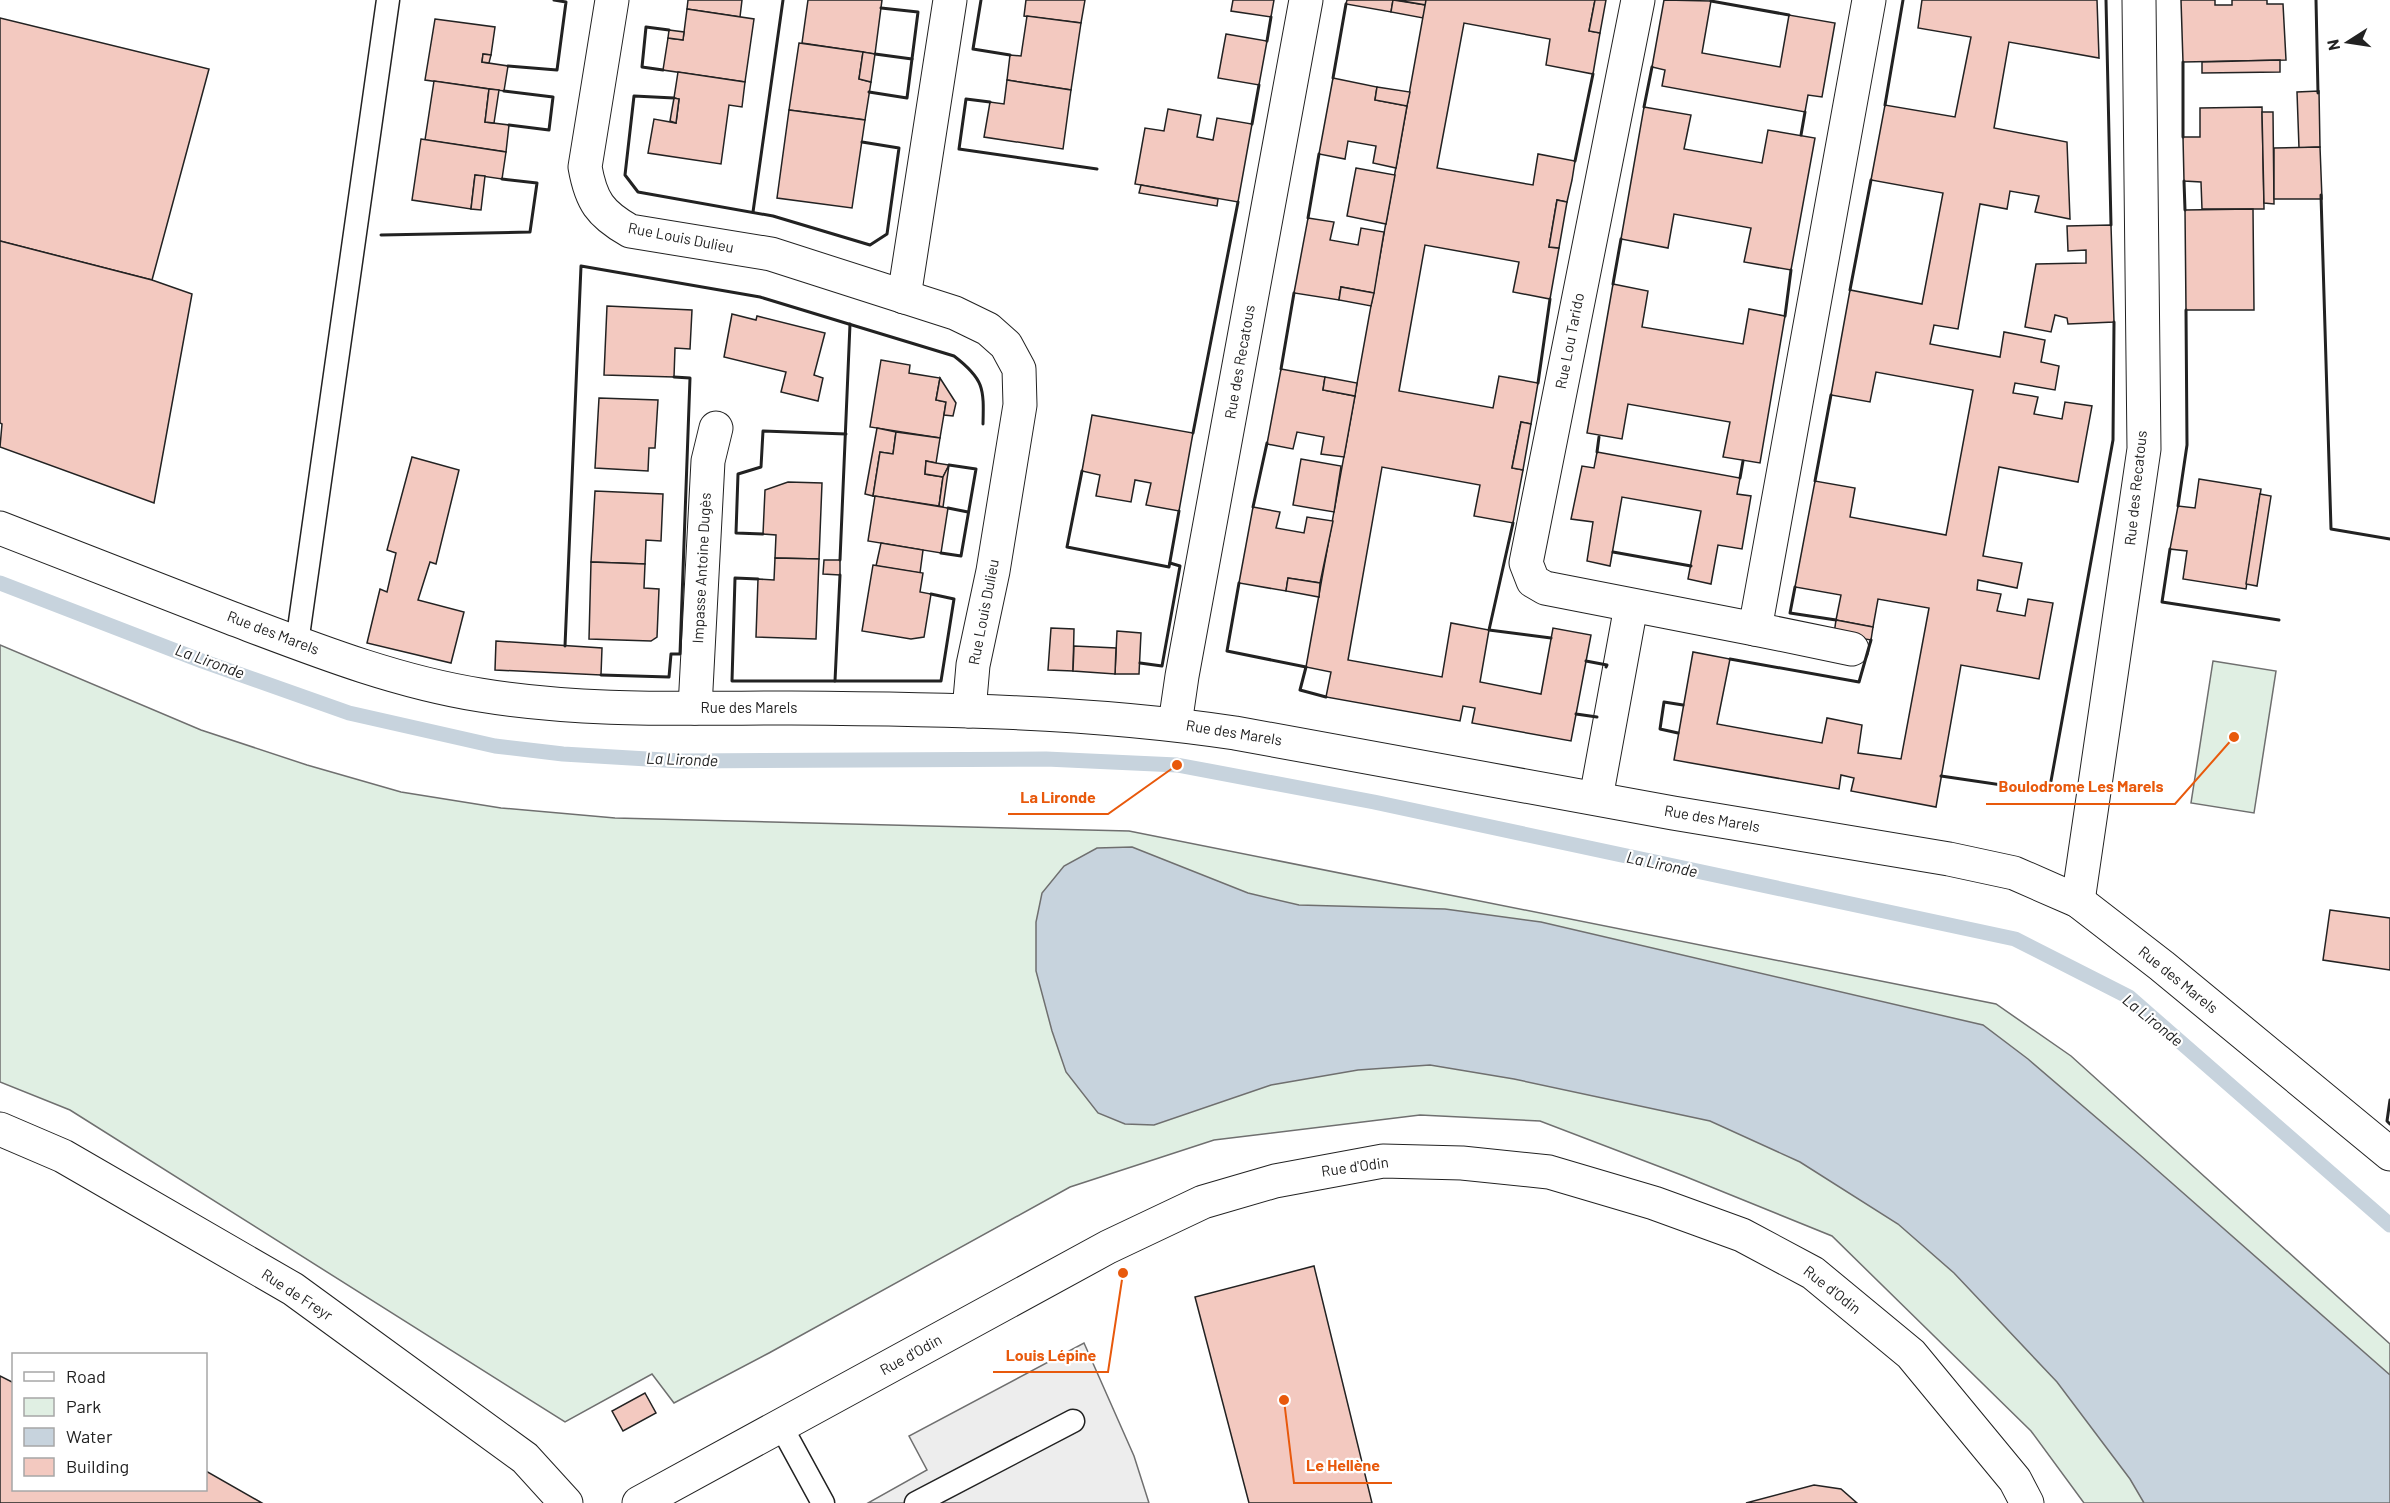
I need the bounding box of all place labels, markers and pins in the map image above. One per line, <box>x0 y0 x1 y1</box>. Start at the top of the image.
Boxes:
callout: Boulodrome Les Marels <box>1986 770 2175 804</box>
callout: La Lironde <box>1008 780 1108 814</box>
callout: Louis Lépine <box>993 1338 1108 1372</box>
callout: Le Hellène <box>1294 1449 1392 1483</box>

